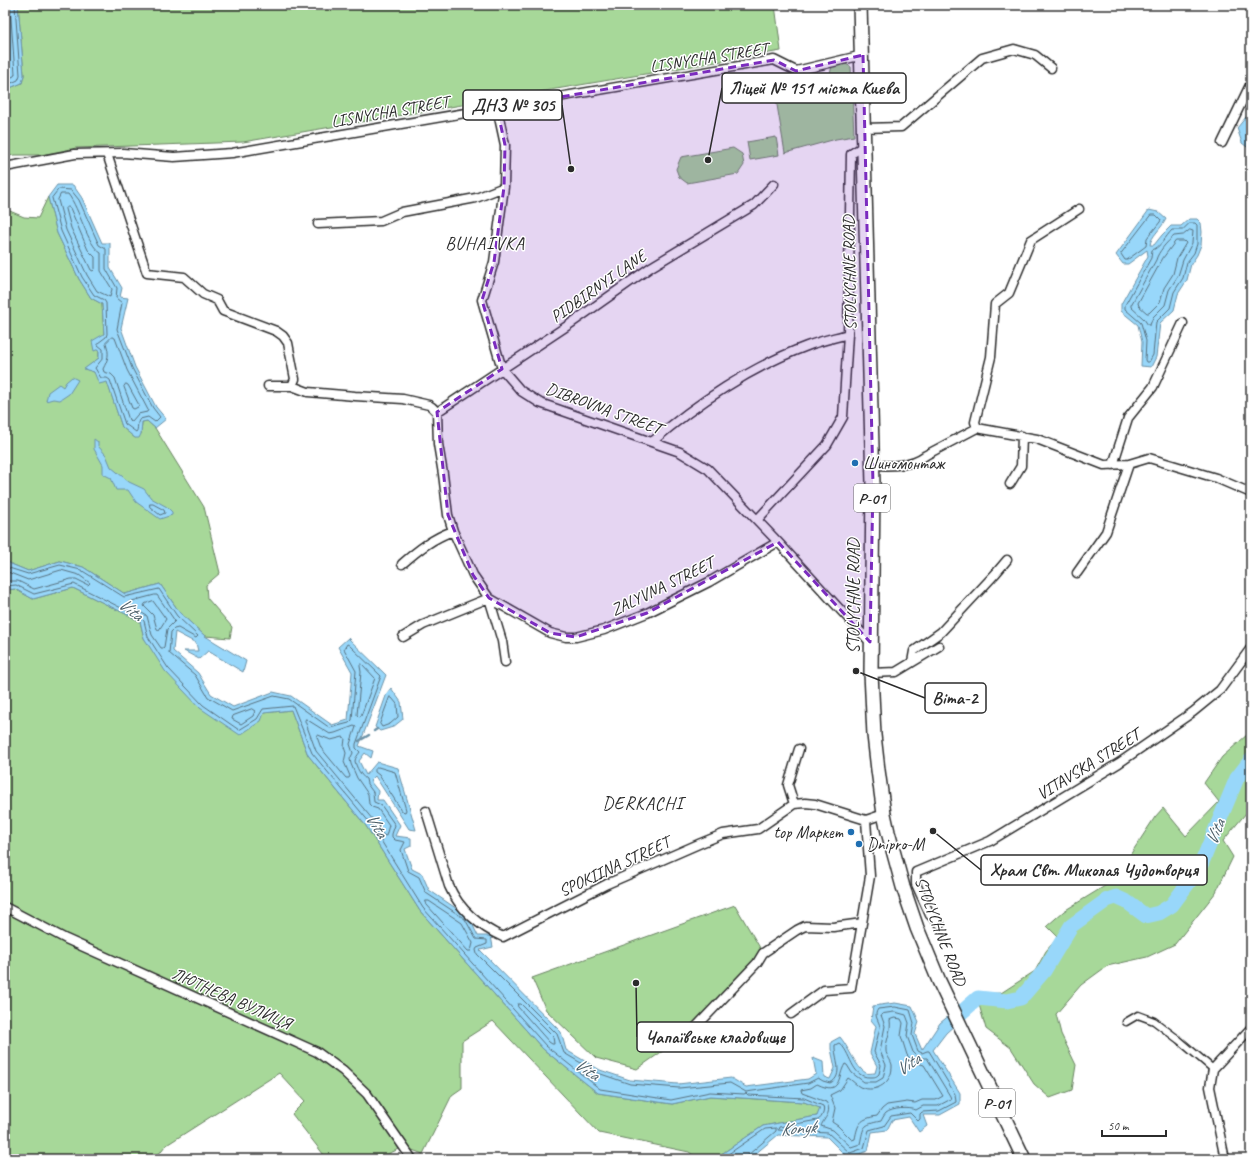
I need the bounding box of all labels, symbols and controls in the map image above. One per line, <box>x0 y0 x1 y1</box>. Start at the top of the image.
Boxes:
street label: LISNYCHA STREET <box>649 37 773 77</box>
callout: Ліцей № 151 міста Києва <box>722 73 906 103</box>
text: Ліцей № 151 міста Києва <box>729 77 901 99</box>
street label: LISNYCHA STREET <box>330 90 454 132</box>
callout: ДНЗ № 305 <box>463 90 562 120</box>
text: ДНЗ № 305 <box>471 94 557 116</box>
street label: STOLYCHNE ROAD <box>838 213 861 331</box>
district label: BUHAIVKA <box>445 232 525 254</box>
street label: PIDBIRNYI LANE <box>546 244 652 327</box>
street label: DIBROVNA STREET <box>543 378 668 441</box>
place label: Шиномонтаж <box>863 453 947 474</box>
marker: Шиномонтаж <box>850 458 860 468</box>
road number: Р-01 <box>854 484 890 512</box>
street label: STOLYCHNE ROAD <box>843 536 864 653</box>
street label: ZALYVNA STREET <box>607 551 721 620</box>
water label: Vita <box>114 593 149 627</box>
callout: Віта-2 <box>925 683 986 713</box>
text: Віта-2 <box>932 687 980 709</box>
street label: VITAVSKA STREET <box>1033 722 1147 805</box>
district label: DERKACHI <box>602 792 686 814</box>
water label: Vita <box>361 808 394 843</box>
water label: Vita <box>1200 814 1231 848</box>
place label: top Маркет <box>773 822 843 843</box>
marker: top Маркет <box>846 827 856 837</box>
street label: SPOKIINA STREET <box>555 830 677 901</box>
place label: Dnipro-M <box>867 834 926 855</box>
marker: Dnipro-M <box>854 839 864 849</box>
callout: Храм Свт. Миколая Чудотворця <box>981 855 1207 885</box>
text: Храм Свт. Миколая Чудотворця <box>990 859 1200 881</box>
street label: STOLYCHNE ROAD <box>910 874 972 991</box>
street label: ЛЮТНЕВА ВУЛИЦЯ <box>169 963 297 1035</box>
callout: Чапаївське кладовище <box>637 1022 793 1052</box>
text: Чапаївське кладовище <box>645 1026 787 1048</box>
water label: Vita <box>891 1047 926 1080</box>
water label: Vita <box>570 1053 605 1086</box>
road number: Р-01 <box>979 1089 1015 1117</box>
scale bar <box>1102 1112 1166 1138</box>
water label: Konyk <box>779 1115 820 1140</box>
text: 50 m <box>1108 1118 1130 1134</box>

